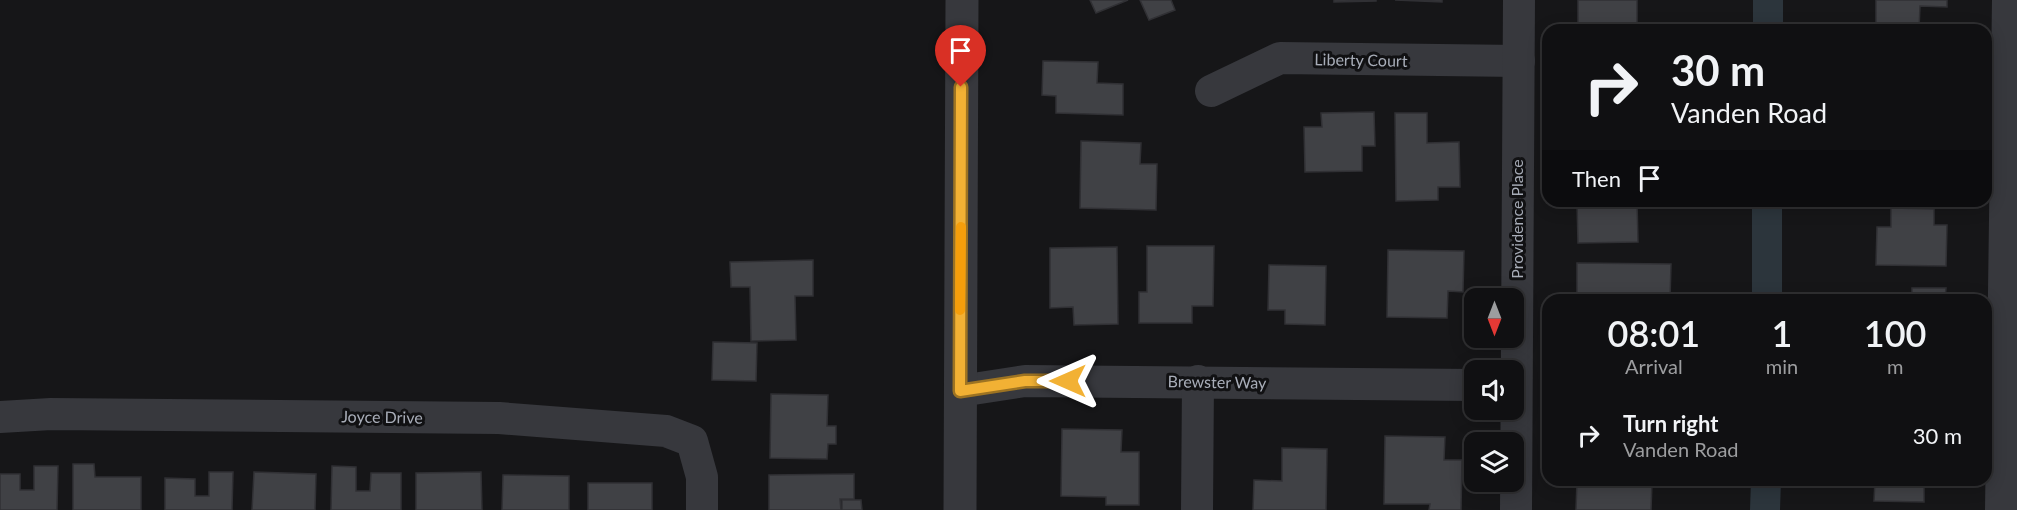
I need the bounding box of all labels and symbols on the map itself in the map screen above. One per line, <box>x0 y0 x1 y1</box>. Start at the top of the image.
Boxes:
pin <box>935 25 986 87</box>
street label: Liberty Court <box>1314 49 1408 70</box>
street label: Providence Place <box>1507 159 1526 279</box>
north arrow <box>1464 288 1524 348</box>
position arrow <box>1036 349 1100 413</box>
street label: Brewster Way <box>1168 371 1267 392</box>
street label: Joyce Drive <box>341 406 423 427</box>

